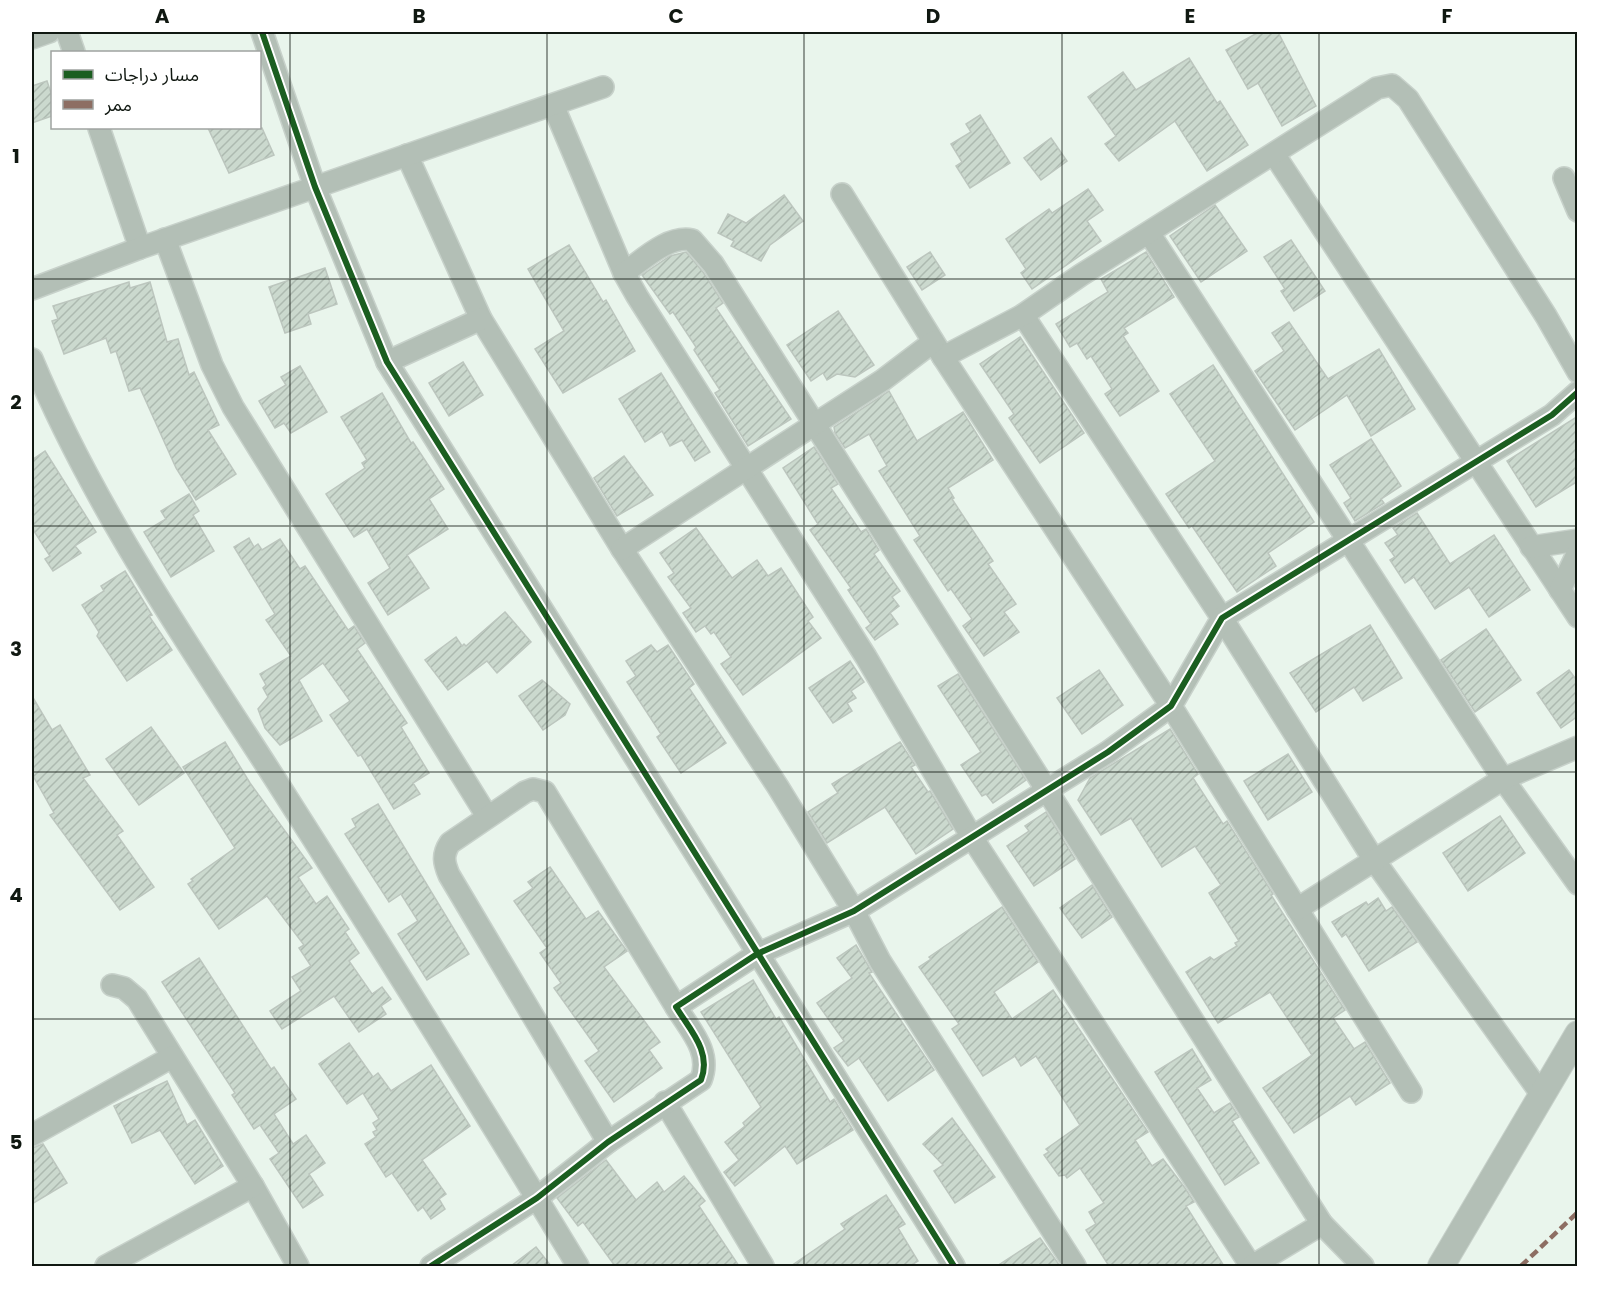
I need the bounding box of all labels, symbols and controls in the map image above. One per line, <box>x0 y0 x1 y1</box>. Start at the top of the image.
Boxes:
text: A <box>155 2 170 30</box>
text: B <box>412 2 426 30</box>
text: C <box>668 2 684 30</box>
text: D <box>926 2 940 30</box>
text: E <box>1185 2 1195 30</box>
text: F <box>1442 2 1453 30</box>
legend <box>51 51 261 129</box>
text: مسار دراجات <box>105 62 199 87</box>
text: ممر <box>104 92 132 117</box>
text: 1 <box>12 142 20 170</box>
text: 2 <box>10 388 22 416</box>
text: 3 <box>10 635 22 663</box>
text: 4 <box>9 881 23 909</box>
text: 5 <box>10 1128 23 1156</box>

